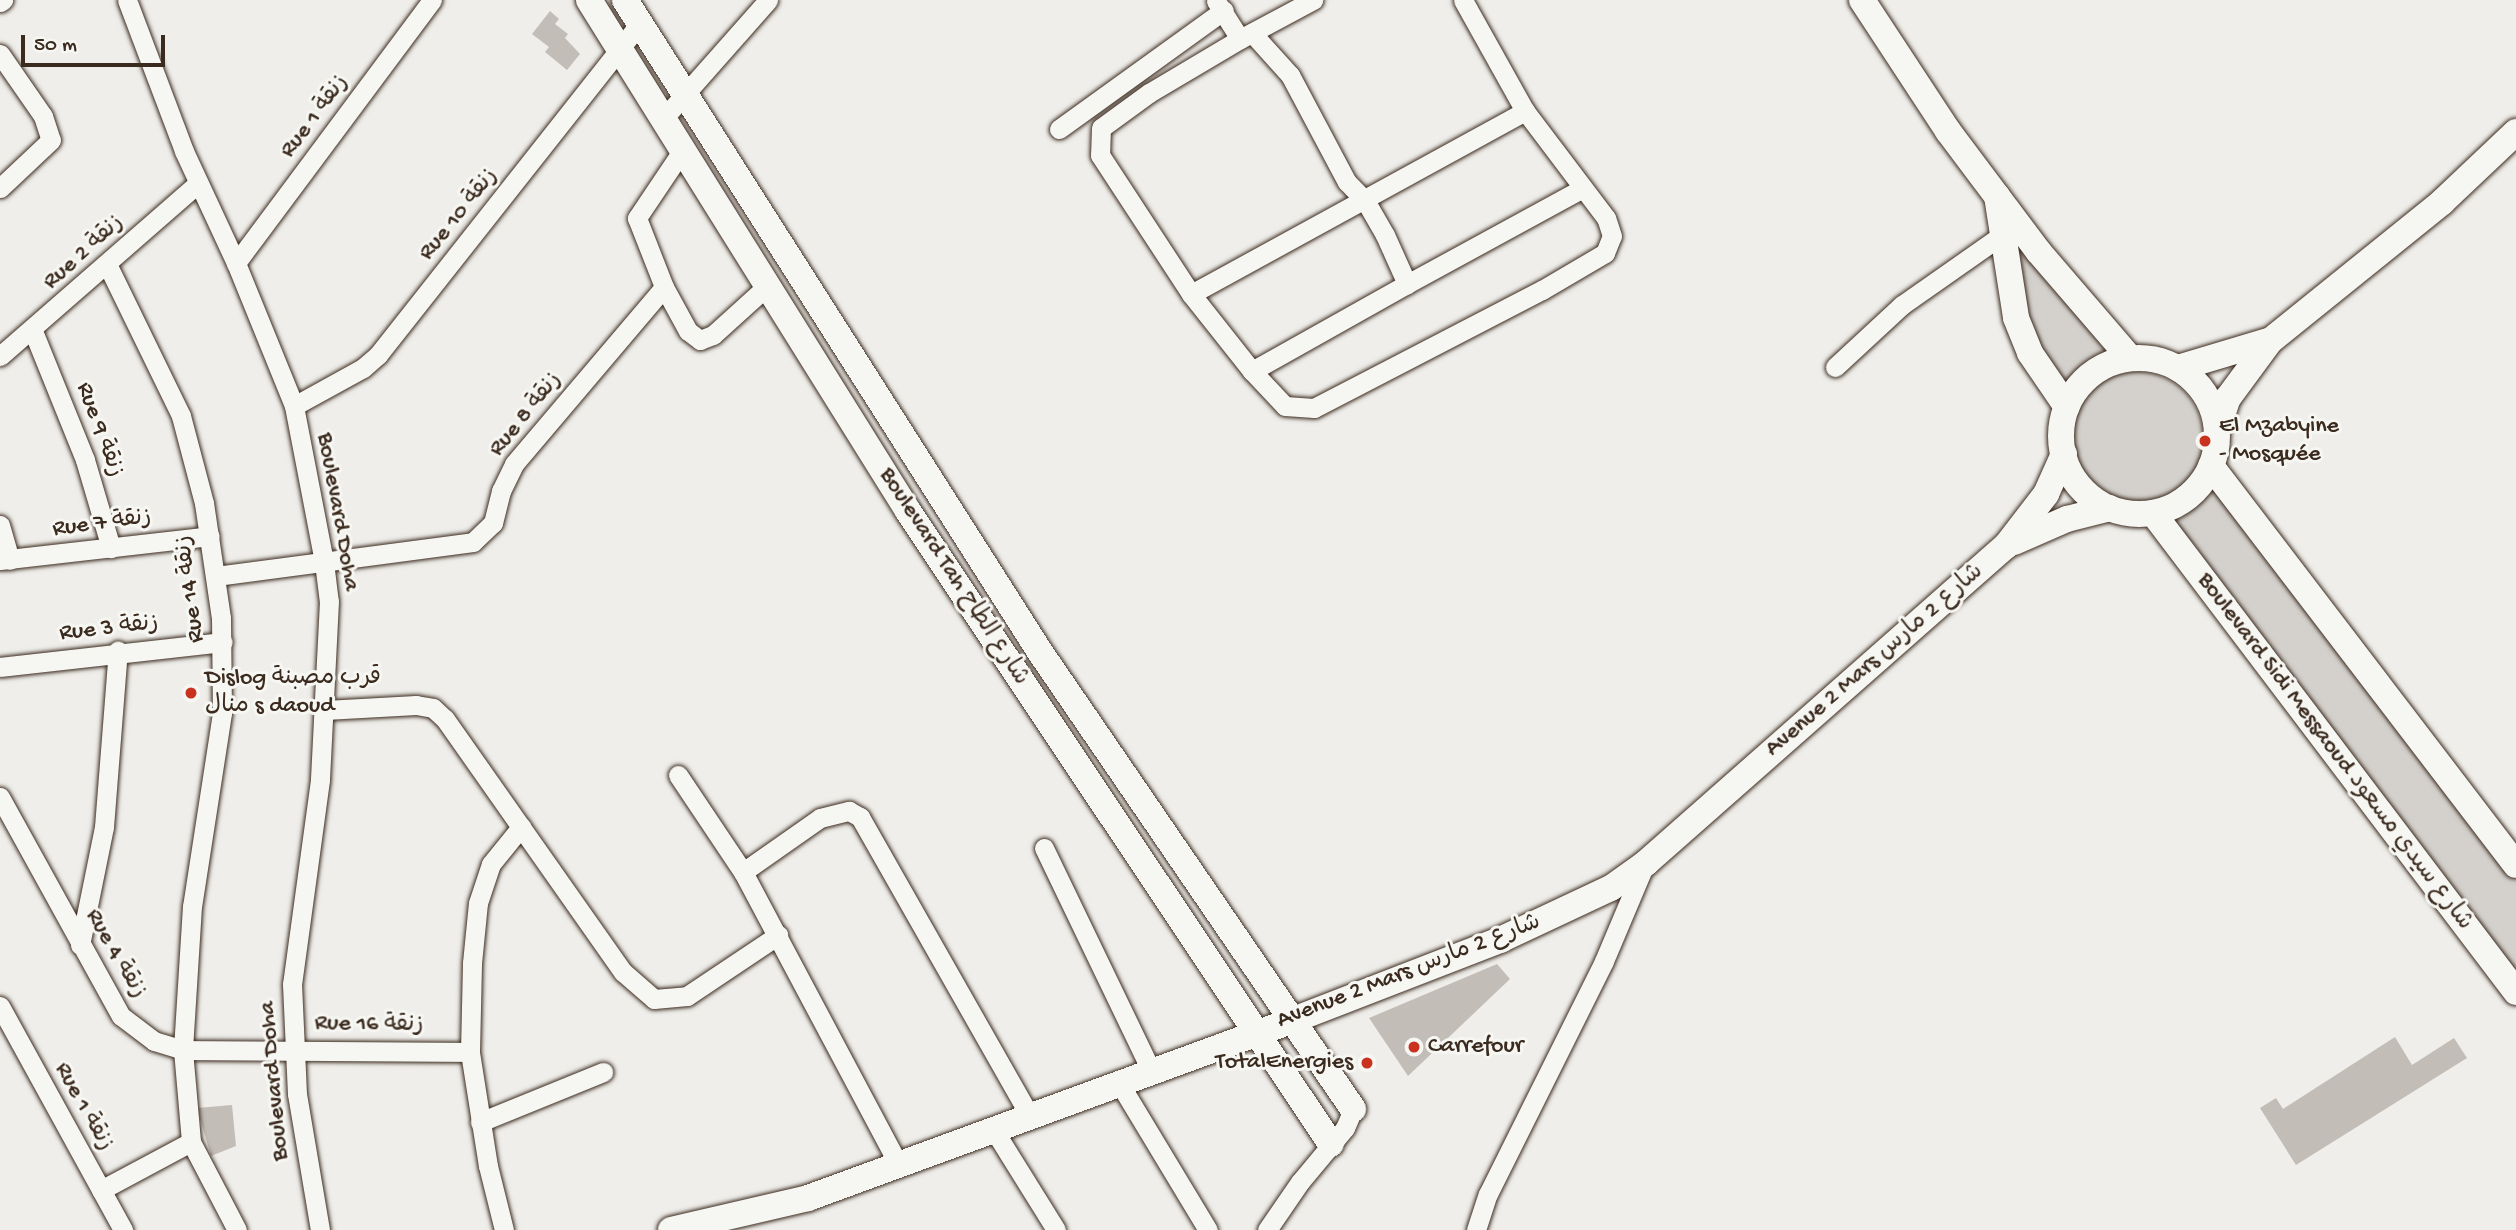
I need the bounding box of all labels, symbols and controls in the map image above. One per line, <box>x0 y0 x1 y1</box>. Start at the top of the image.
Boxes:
scale bar <box>24 21 168 65</box>
text: 50 m <box>34 34 77 59</box>
street label: Rue 1 زنقة <box>274 70 356 164</box>
street label: Rue 10 زنقة <box>413 163 505 267</box>
street label: Rue 2 زنقة <box>38 209 130 297</box>
street label: Rue 8 زنقة <box>483 367 569 463</box>
street label: Rue 9 زنقة <box>69 379 129 481</box>
place label: El Mzabyine - Mosquée <box>2219 413 2339 469</box>
street label: Boulevard Doha <box>309 431 365 593</box>
marker: El Mzabyine - Mosquée <box>2197 433 2213 449</box>
street label: Boulevard Tah شارع الطاح <box>872 463 1034 691</box>
street label: Rue 7 زنقة <box>51 504 153 544</box>
street label: Rue 14 زنقة <box>170 534 212 644</box>
street label: Avenue 2 Mars شارع 2 مارس <box>1760 558 1990 764</box>
street label: Boulevard Sidi Messaoud شارع سيدي مسعود <box>2190 567 2478 937</box>
street label: Rue 3 زنقة <box>58 609 160 649</box>
place label: Dislog قرب مصبنة منال s daoud <box>205 665 381 721</box>
marker: Dislog قرب مصبنة منال s daoud <box>183 685 199 701</box>
street label: Rue 4 زنقة <box>78 904 152 1004</box>
street label: Avenue 2 Mars شارع 2 مارس <box>1273 908 1545 1036</box>
street label: Boulevard Doha <box>254 1000 296 1162</box>
street label: Rue 16 زنقة <box>314 1010 424 1040</box>
place label: Carrefour <box>1428 1033 1523 1061</box>
marker: Carrefour <box>1406 1039 1422 1055</box>
place label: TotalEnergies <box>1216 1049 1353 1077</box>
marker: TotalEnergies <box>1359 1055 1375 1071</box>
street label: Rue 1 زنقة <box>47 1058 119 1156</box>

